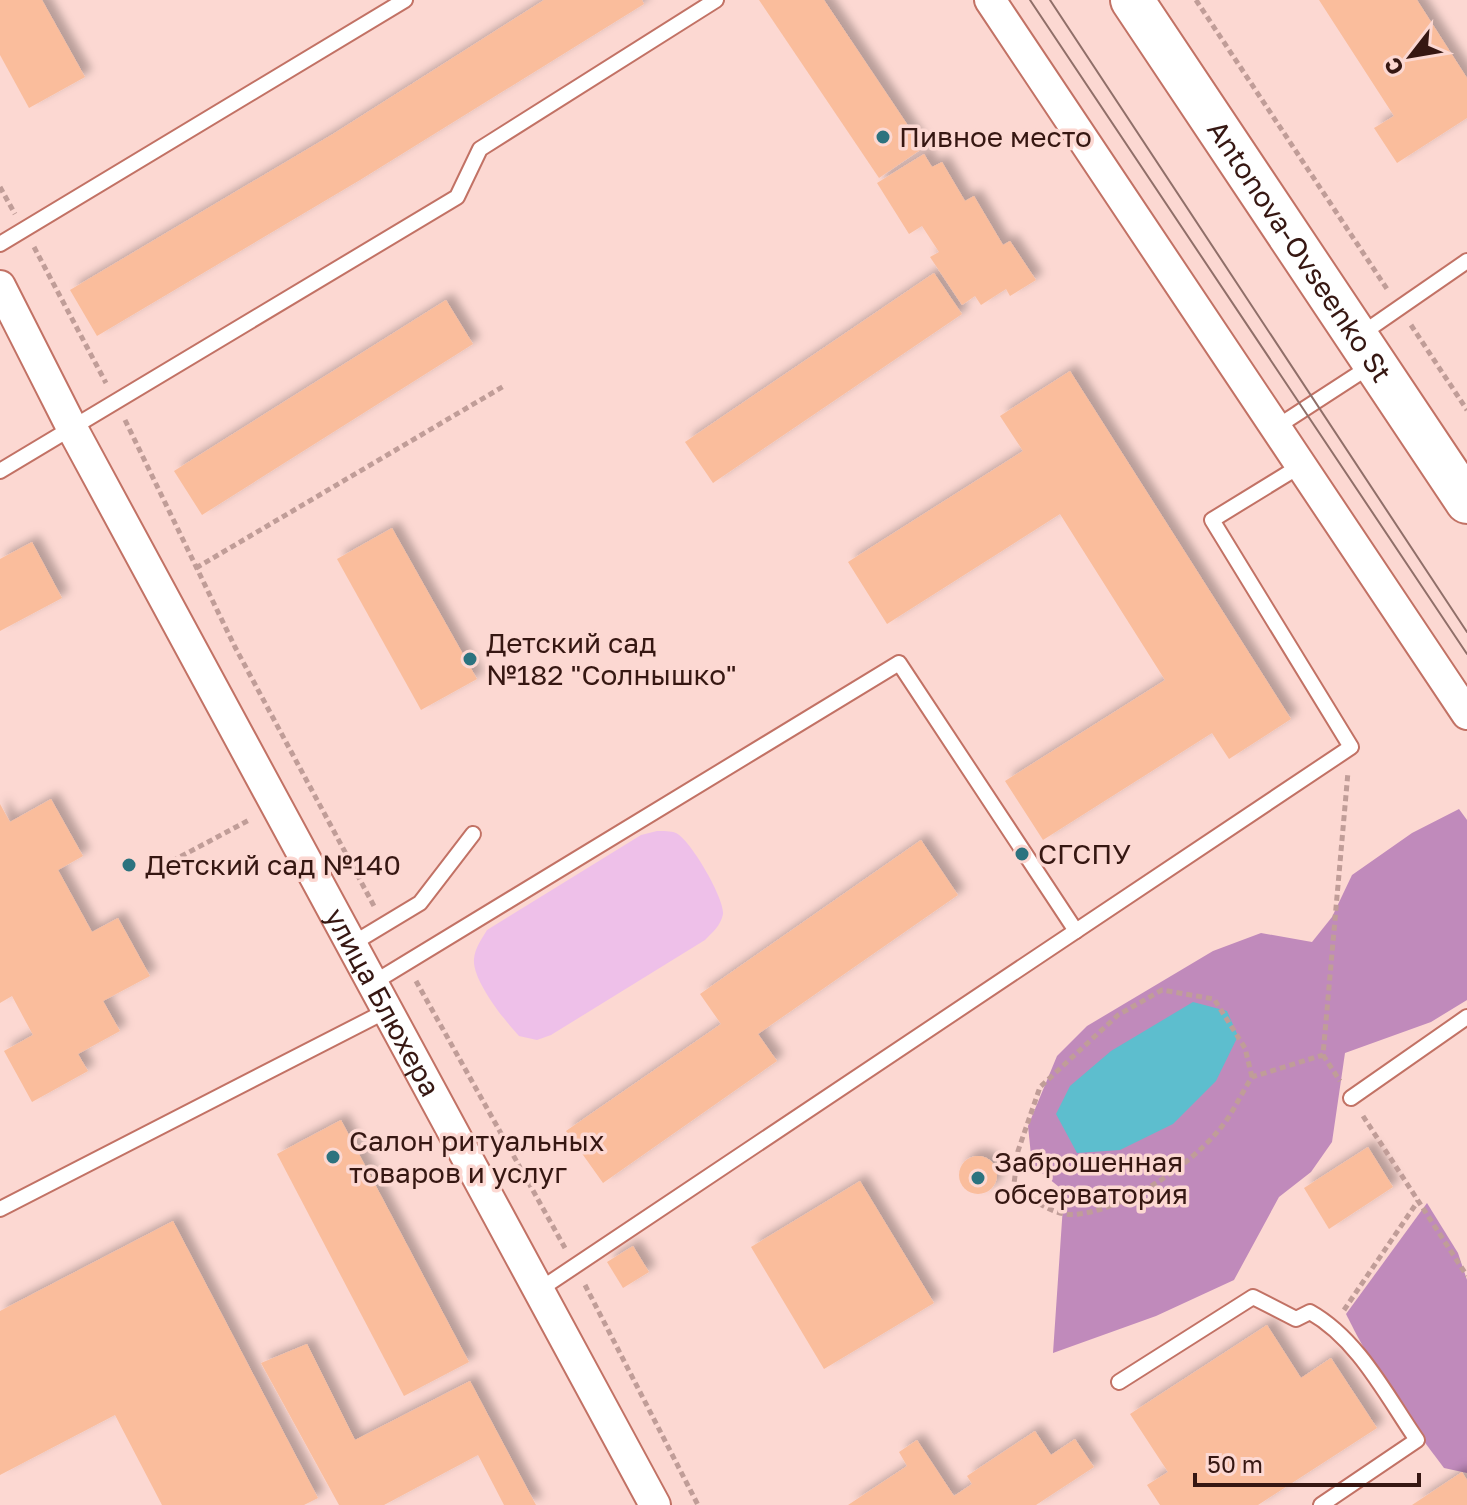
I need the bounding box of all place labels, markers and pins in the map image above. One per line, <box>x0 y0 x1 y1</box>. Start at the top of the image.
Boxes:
place label: Пивное место <box>899 120 1092 153</box>
marker: Пивное место <box>874 128 892 146</box>
place label: Детский сад №182 "Солнышко" <box>486 626 737 691</box>
marker: Детский сад №182 "Солнышко" <box>461 650 479 668</box>
place label: СГСПУ <box>1038 837 1131 870</box>
marker: СГСПУ <box>1013 845 1031 863</box>
place label: Детский сад №140 <box>145 848 401 881</box>
marker: Детский сад №140 <box>120 856 138 874</box>
place label: Салон ритуальных товаров и услуг <box>349 1124 604 1189</box>
place label: Заброшенная обсерватория <box>994 1145 1188 1210</box>
marker: Салон ритуальных товаров и услуг <box>324 1148 342 1166</box>
marker: Заброшенная обсерватория <box>969 1169 987 1187</box>

